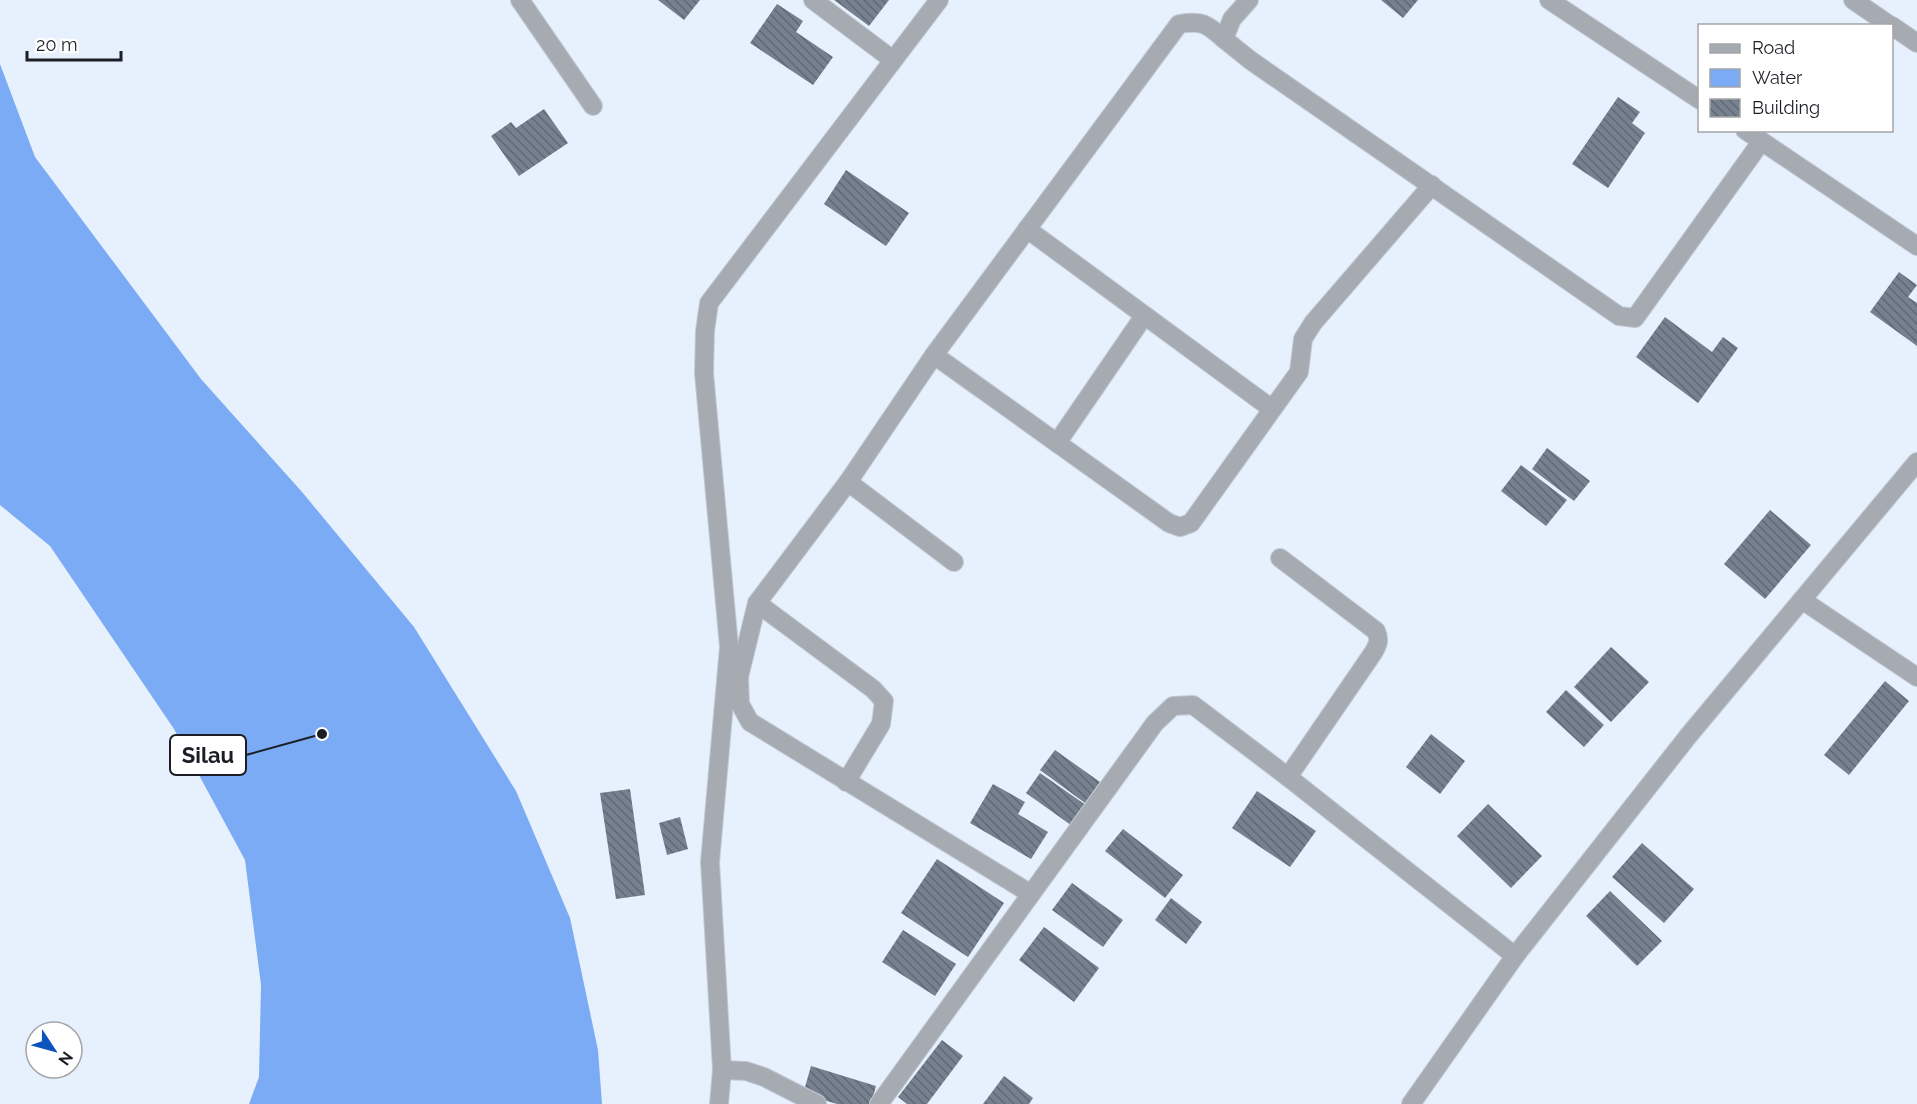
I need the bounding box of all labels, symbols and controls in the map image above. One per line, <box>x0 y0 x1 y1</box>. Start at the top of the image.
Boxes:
scale bar <box>27 24 122 62</box>
legend <box>1698 24 1893 132</box>
text: 20 m <box>36 34 78 55</box>
text: Road <box>1752 37 1795 58</box>
text: Water <box>1752 67 1803 88</box>
text: Building <box>1752 97 1820 118</box>
callout: Silau <box>170 735 246 775</box>
text: Silau <box>182 742 234 768</box>
north arrow <box>24 1020 84 1080</box>
text: N <box>54 1048 77 1069</box>

